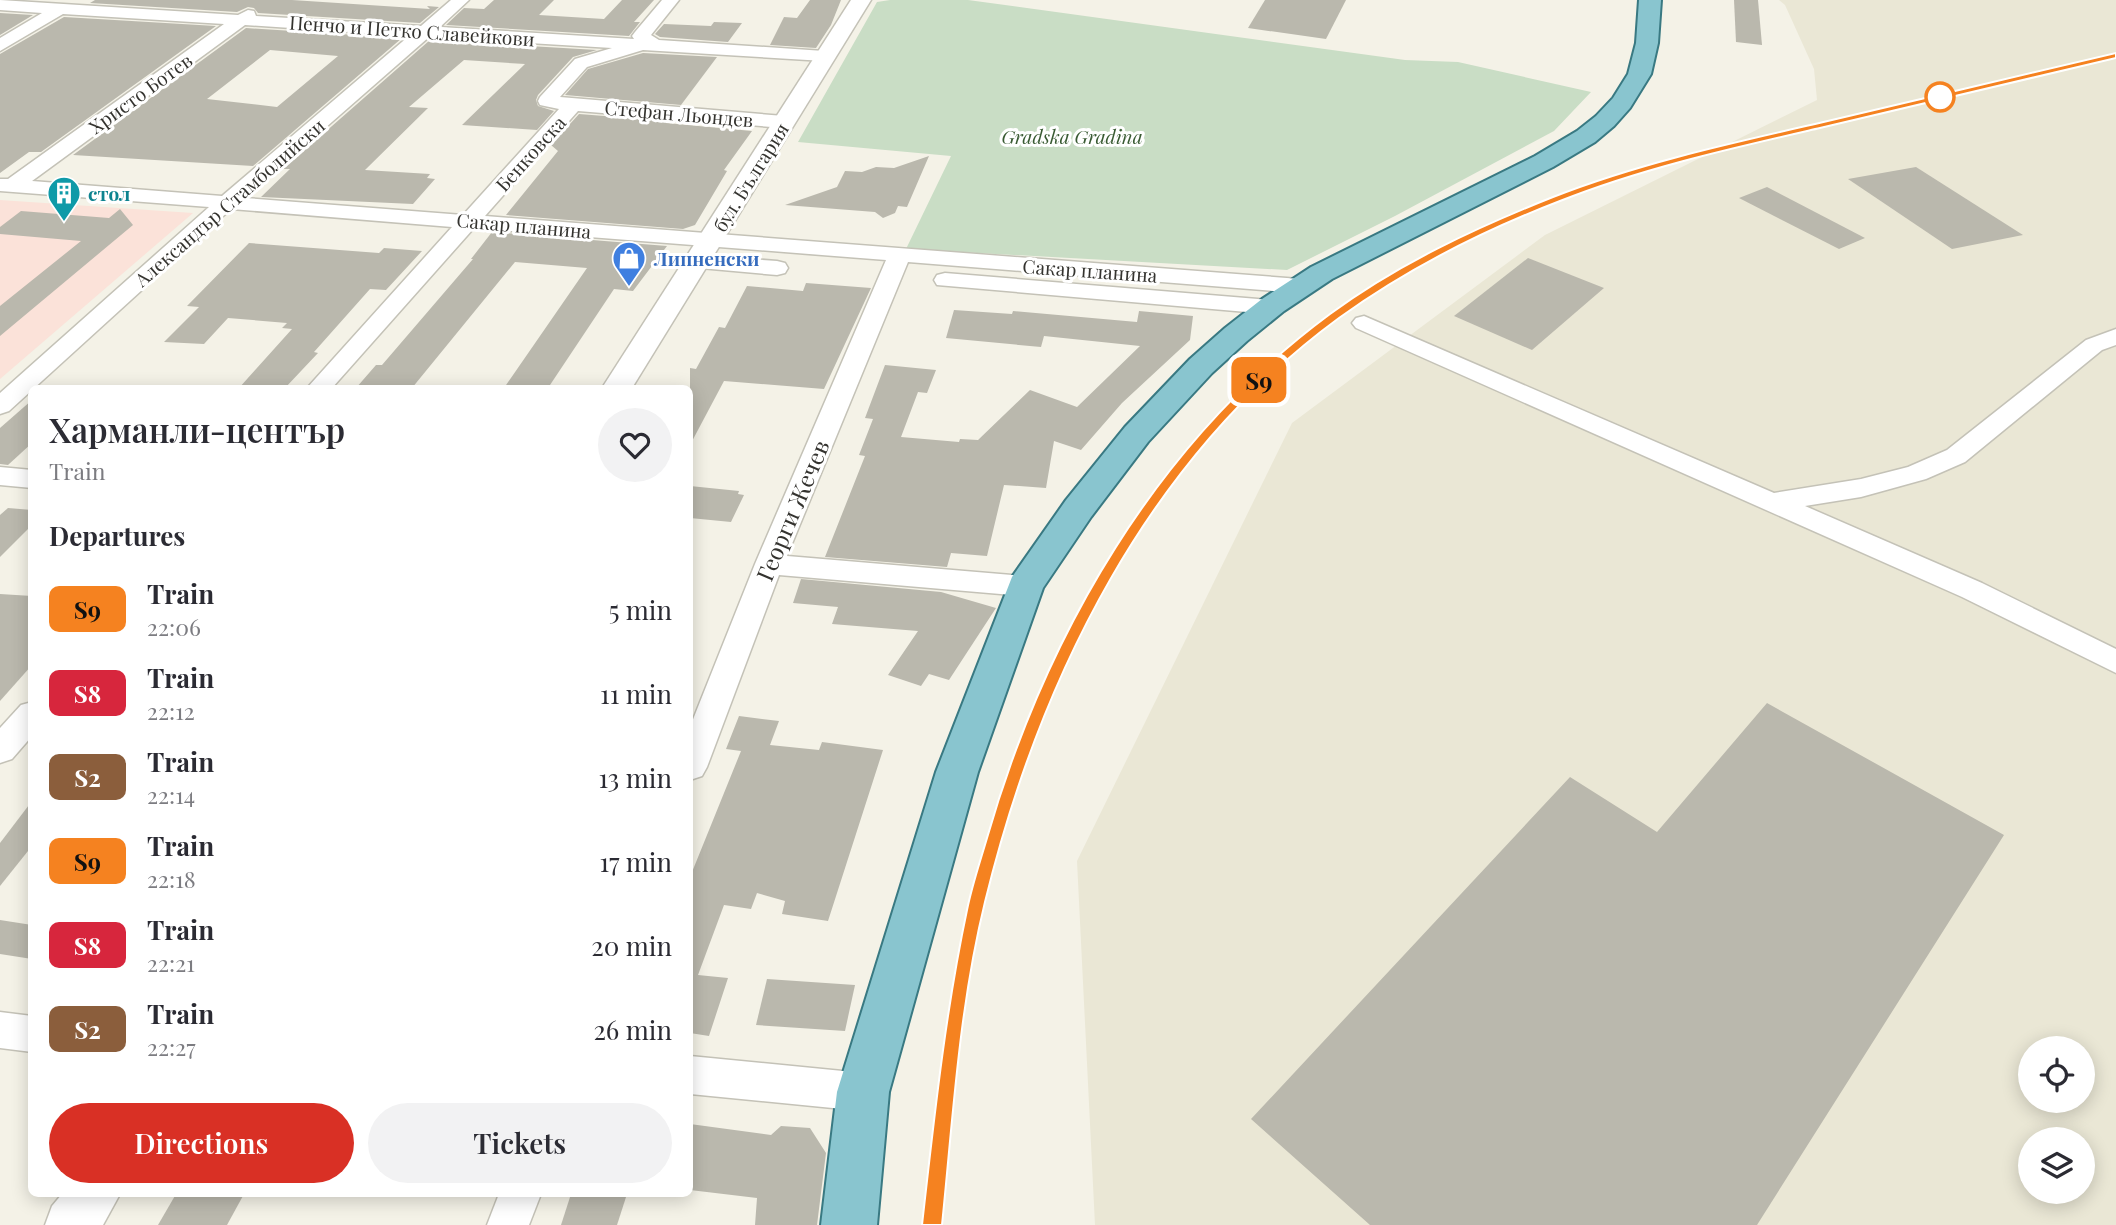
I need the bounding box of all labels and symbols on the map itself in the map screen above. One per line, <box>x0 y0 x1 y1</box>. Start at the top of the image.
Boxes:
street label: Пенчо и Петко Славейкови <box>288 8 536 52</box>
street label: Христо Ботев <box>83 47 197 139</box>
unlabelled marker <box>1925 82 1955 112</box>
street label: Стефан Льондев <box>604 94 754 132</box>
street label: Бенковска <box>489 109 571 196</box>
street label: Александър Стамболийски <box>128 112 330 293</box>
street label: бул. България <box>706 118 794 236</box>
park label: Gradska Gradina <box>1001 123 1143 149</box>
building icon: стол <box>45 174 83 223</box>
place label: стол <box>88 180 131 206</box>
street label: Сакар планина <box>456 206 593 244</box>
shop icon: Липненски <box>610 239 648 288</box>
place label: Липненски <box>653 245 760 271</box>
street label: Сакар планина <box>1022 252 1159 288</box>
line badge: S9 <box>1228 357 1290 403</box>
street label: Георги Жечев <box>748 435 836 585</box>

